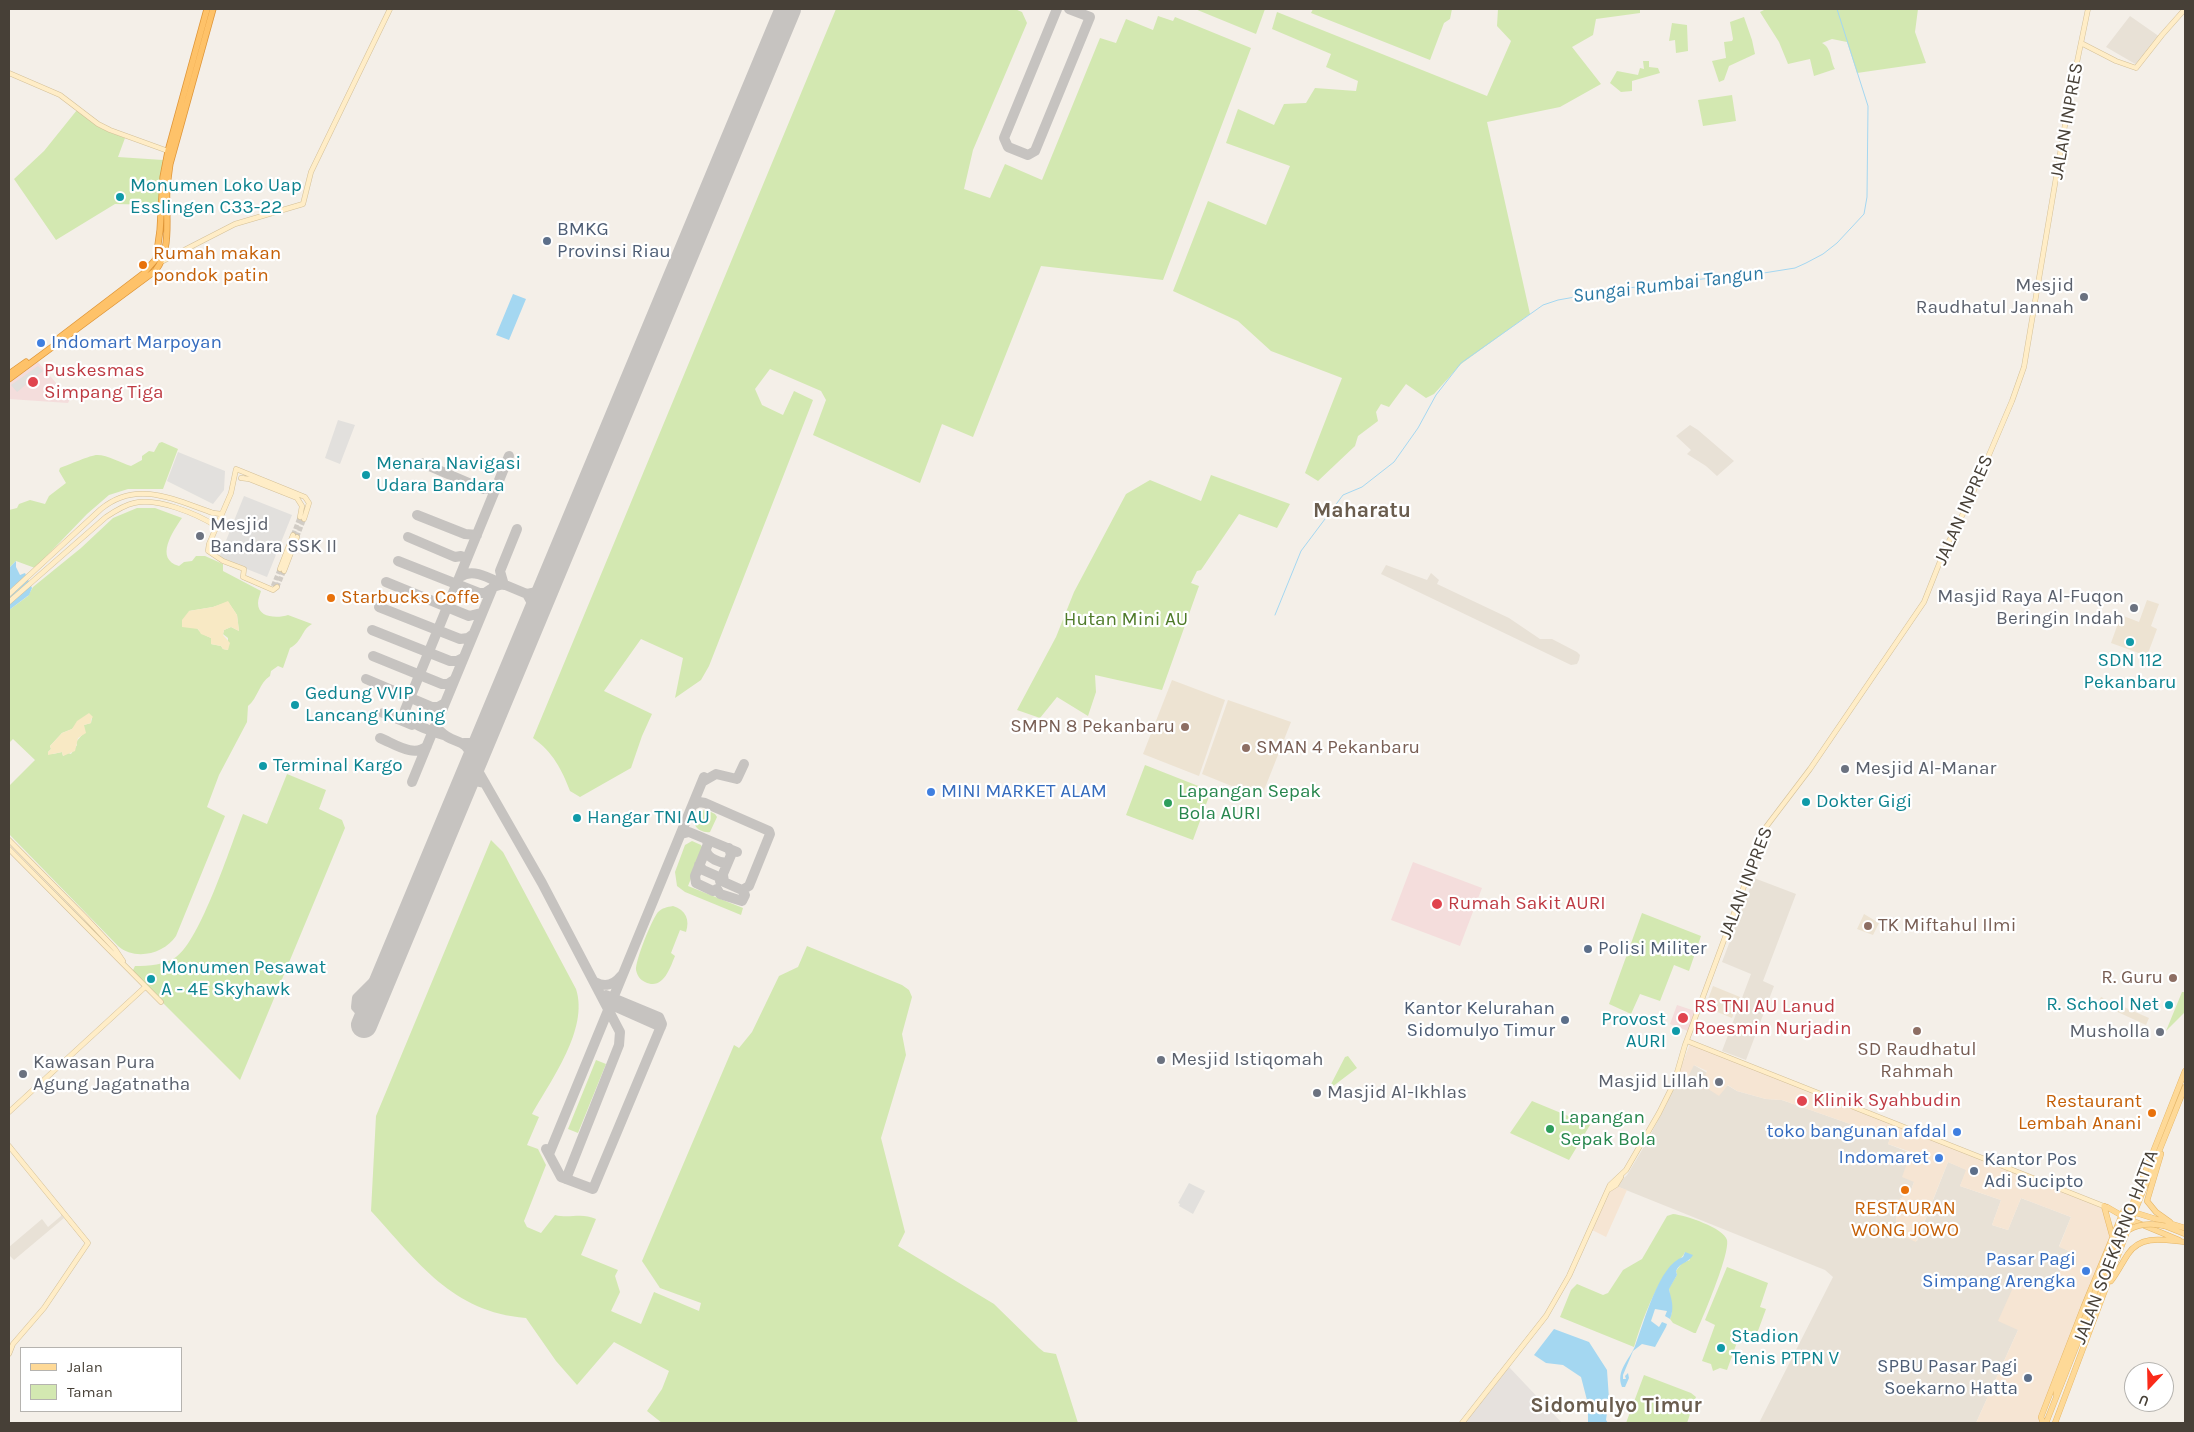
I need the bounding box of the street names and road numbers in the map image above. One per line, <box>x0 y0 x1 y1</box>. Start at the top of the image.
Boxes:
street label: JALAN INPRES <box>2045 61 2089 181</box>
street label: JALAN INPRES <box>1929 451 1999 569</box>
street label: JALAN INPRES <box>1714 824 1778 942</box>
street label: JALAN SOEKARNO HATTA <box>2068 1147 2164 1347</box>

